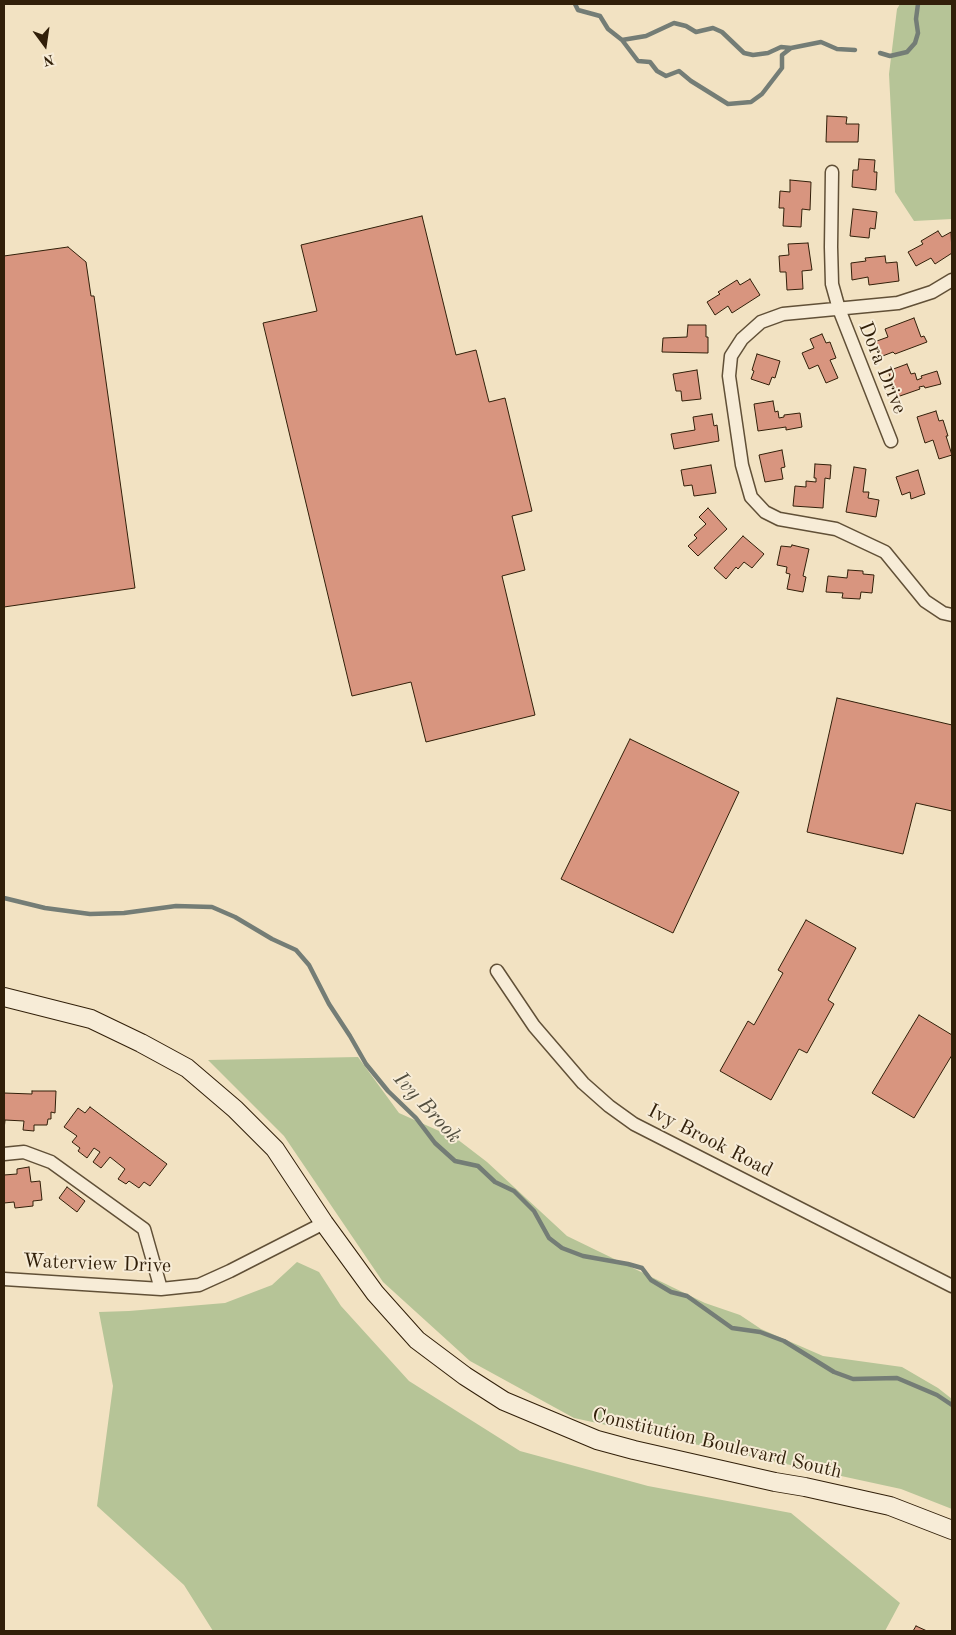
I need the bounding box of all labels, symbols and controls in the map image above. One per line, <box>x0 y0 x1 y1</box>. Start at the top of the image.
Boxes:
north arrow <box>20 20 70 70</box>
text: N <box>42 51 56 68</box>
street label: Dora Drive <box>853 318 911 418</box>
water label: Ivy Brook <box>388 1067 466 1149</box>
street label: Ivy Brook Road <box>643 1099 777 1183</box>
street label: Waterview Drive <box>22 1249 172 1279</box>
street label: Constitution Boulevard South <box>590 1404 844 1484</box>

